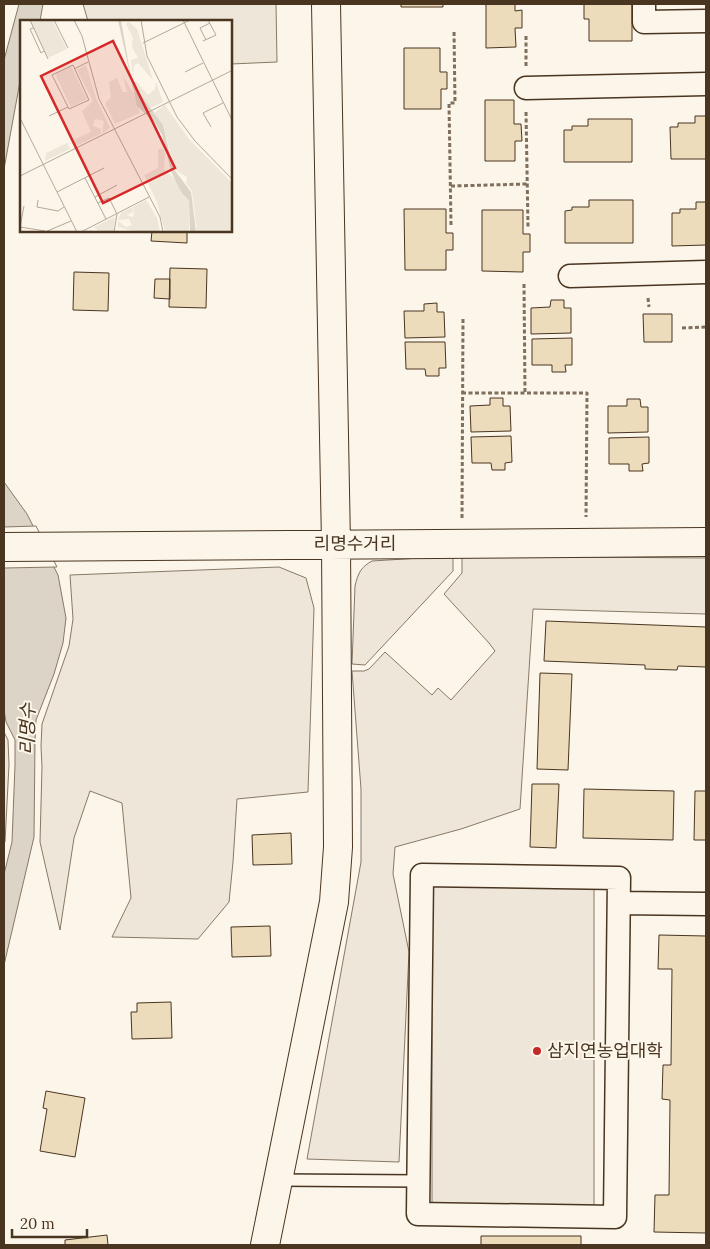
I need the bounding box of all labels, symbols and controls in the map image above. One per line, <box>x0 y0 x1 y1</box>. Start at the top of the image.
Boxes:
inset map <box>20 20 232 232</box>
street label: 리명수거리 <box>314 532 396 555</box>
water label: 리명수 <box>15 702 39 755</box>
place label: 삼지연농업대학 <box>547 1039 663 1062</box>
marker: 삼지연농업대학 <box>531 1045 543 1057</box>
scale bar <box>12 1206 88 1238</box>
text: 20 m <box>20 1214 55 1233</box>

